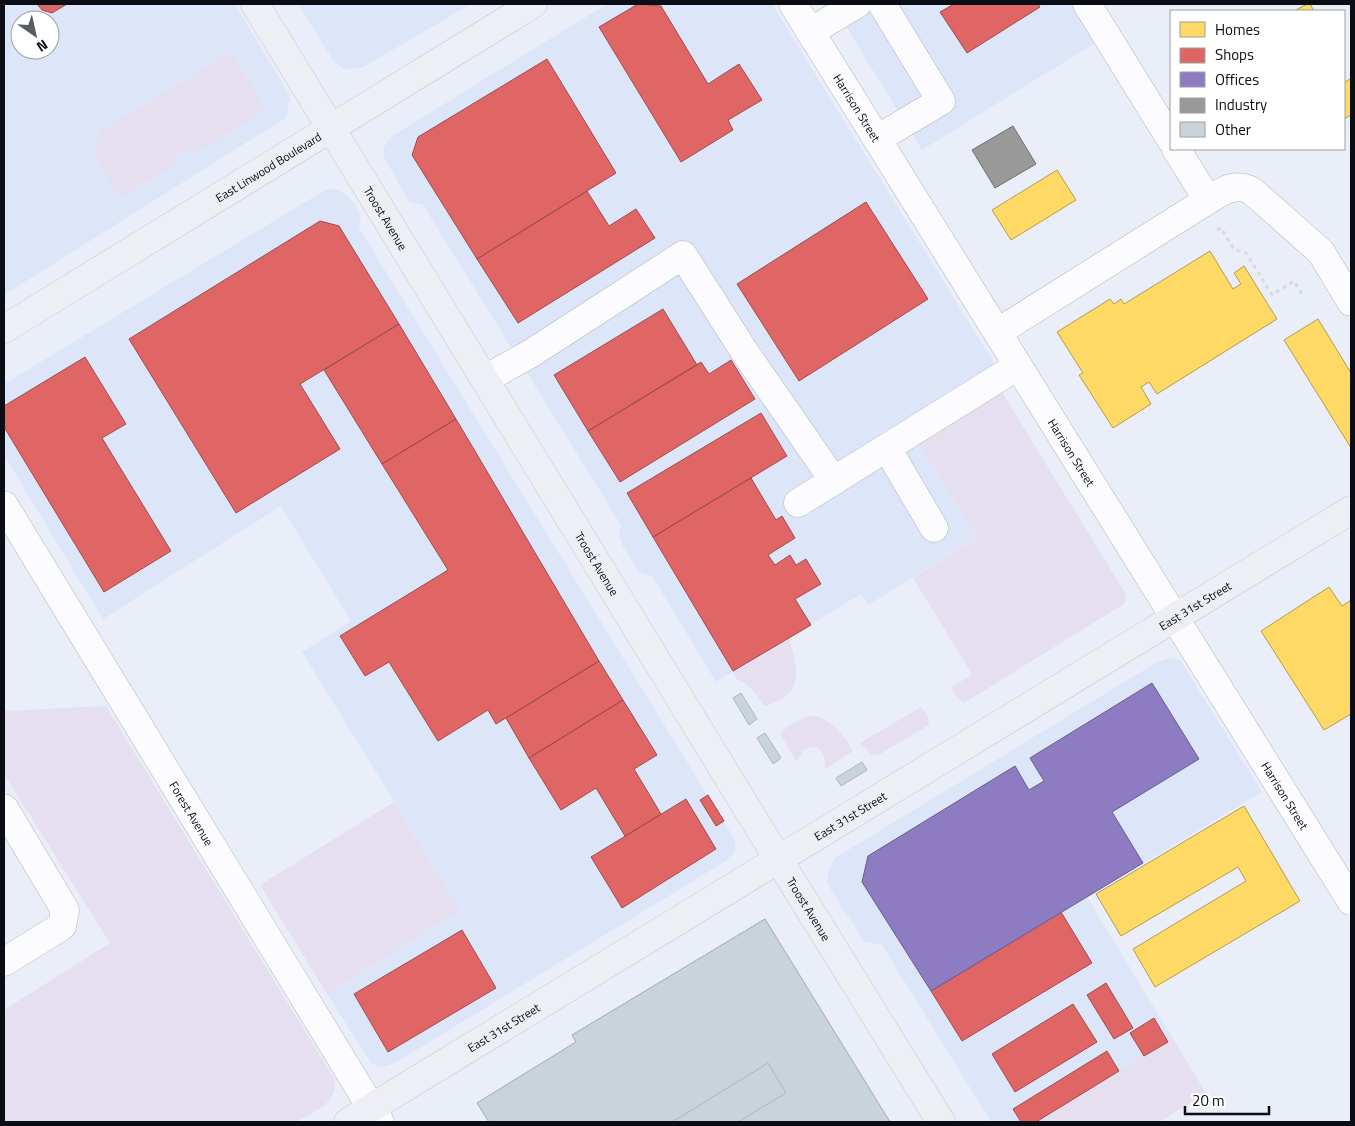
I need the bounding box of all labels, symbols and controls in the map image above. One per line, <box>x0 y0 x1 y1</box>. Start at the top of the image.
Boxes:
north arrow <box>10 10 60 60</box>
legend <box>1170 10 1345 150</box>
text: Homes <box>1215 18 1260 41</box>
text: N <box>33 35 52 58</box>
text: Shops <box>1215 43 1254 66</box>
text: Offices <box>1215 68 1259 91</box>
street label: Harrison Street <box>829 70 886 146</box>
text: Industry <box>1215 93 1267 116</box>
text: Other <box>1215 118 1251 141</box>
street label: East Linwood Boulevard <box>211 127 325 207</box>
street label: Troost Avenue <box>359 182 413 254</box>
street label: Harrison Street <box>1043 415 1101 491</box>
street label: Troost Avenue <box>570 528 624 599</box>
street label: East 31st Street <box>1155 575 1235 635</box>
street label: Harrison Street <box>1257 758 1314 834</box>
street label: Forest Avenue <box>165 777 219 849</box>
street label: East 31st Street <box>810 786 891 845</box>
street label: Troost Avenue <box>782 873 836 944</box>
street label: East 31st Street <box>463 997 544 1057</box>
scale bar <box>1185 1084 1269 1116</box>
text: 20 m <box>1192 1089 1225 1112</box>

